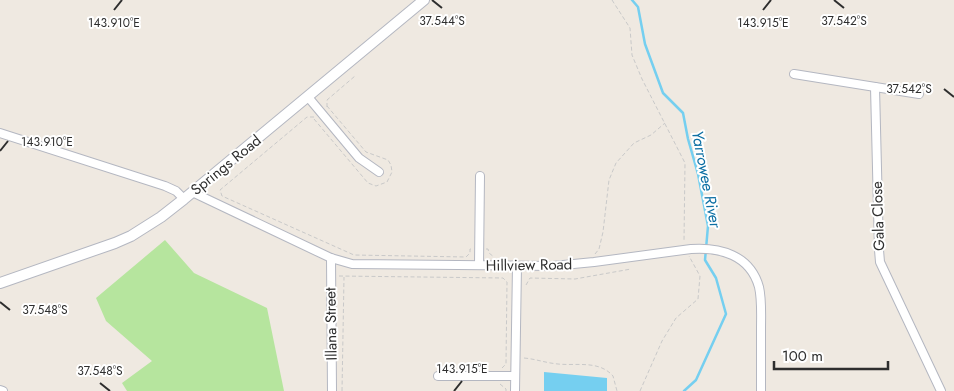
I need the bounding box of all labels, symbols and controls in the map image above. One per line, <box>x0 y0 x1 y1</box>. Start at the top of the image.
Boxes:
text: 37.544°S <box>419 12 465 30</box>
text: 37.542°S <box>821 12 867 30</box>
text: 143.910°E <box>88 14 140 32</box>
text: 143.915°E <box>737 14 789 32</box>
text: 37.542°S <box>886 80 932 98</box>
water label: Yarrowee River <box>686 129 728 231</box>
street label: Springs Road <box>186 130 266 200</box>
text: 143.910°E <box>21 133 73 151</box>
street label: Gala Close <box>866 181 890 251</box>
street label: Hillview Road <box>486 253 572 277</box>
street label: Illana Street <box>319 287 343 361</box>
text: 37.548°S <box>22 301 68 319</box>
scale bar <box>774 338 888 370</box>
text: 100 m <box>782 345 823 367</box>
text: 143.915°E <box>436 360 488 378</box>
text: 37.548°S <box>77 362 123 380</box>

